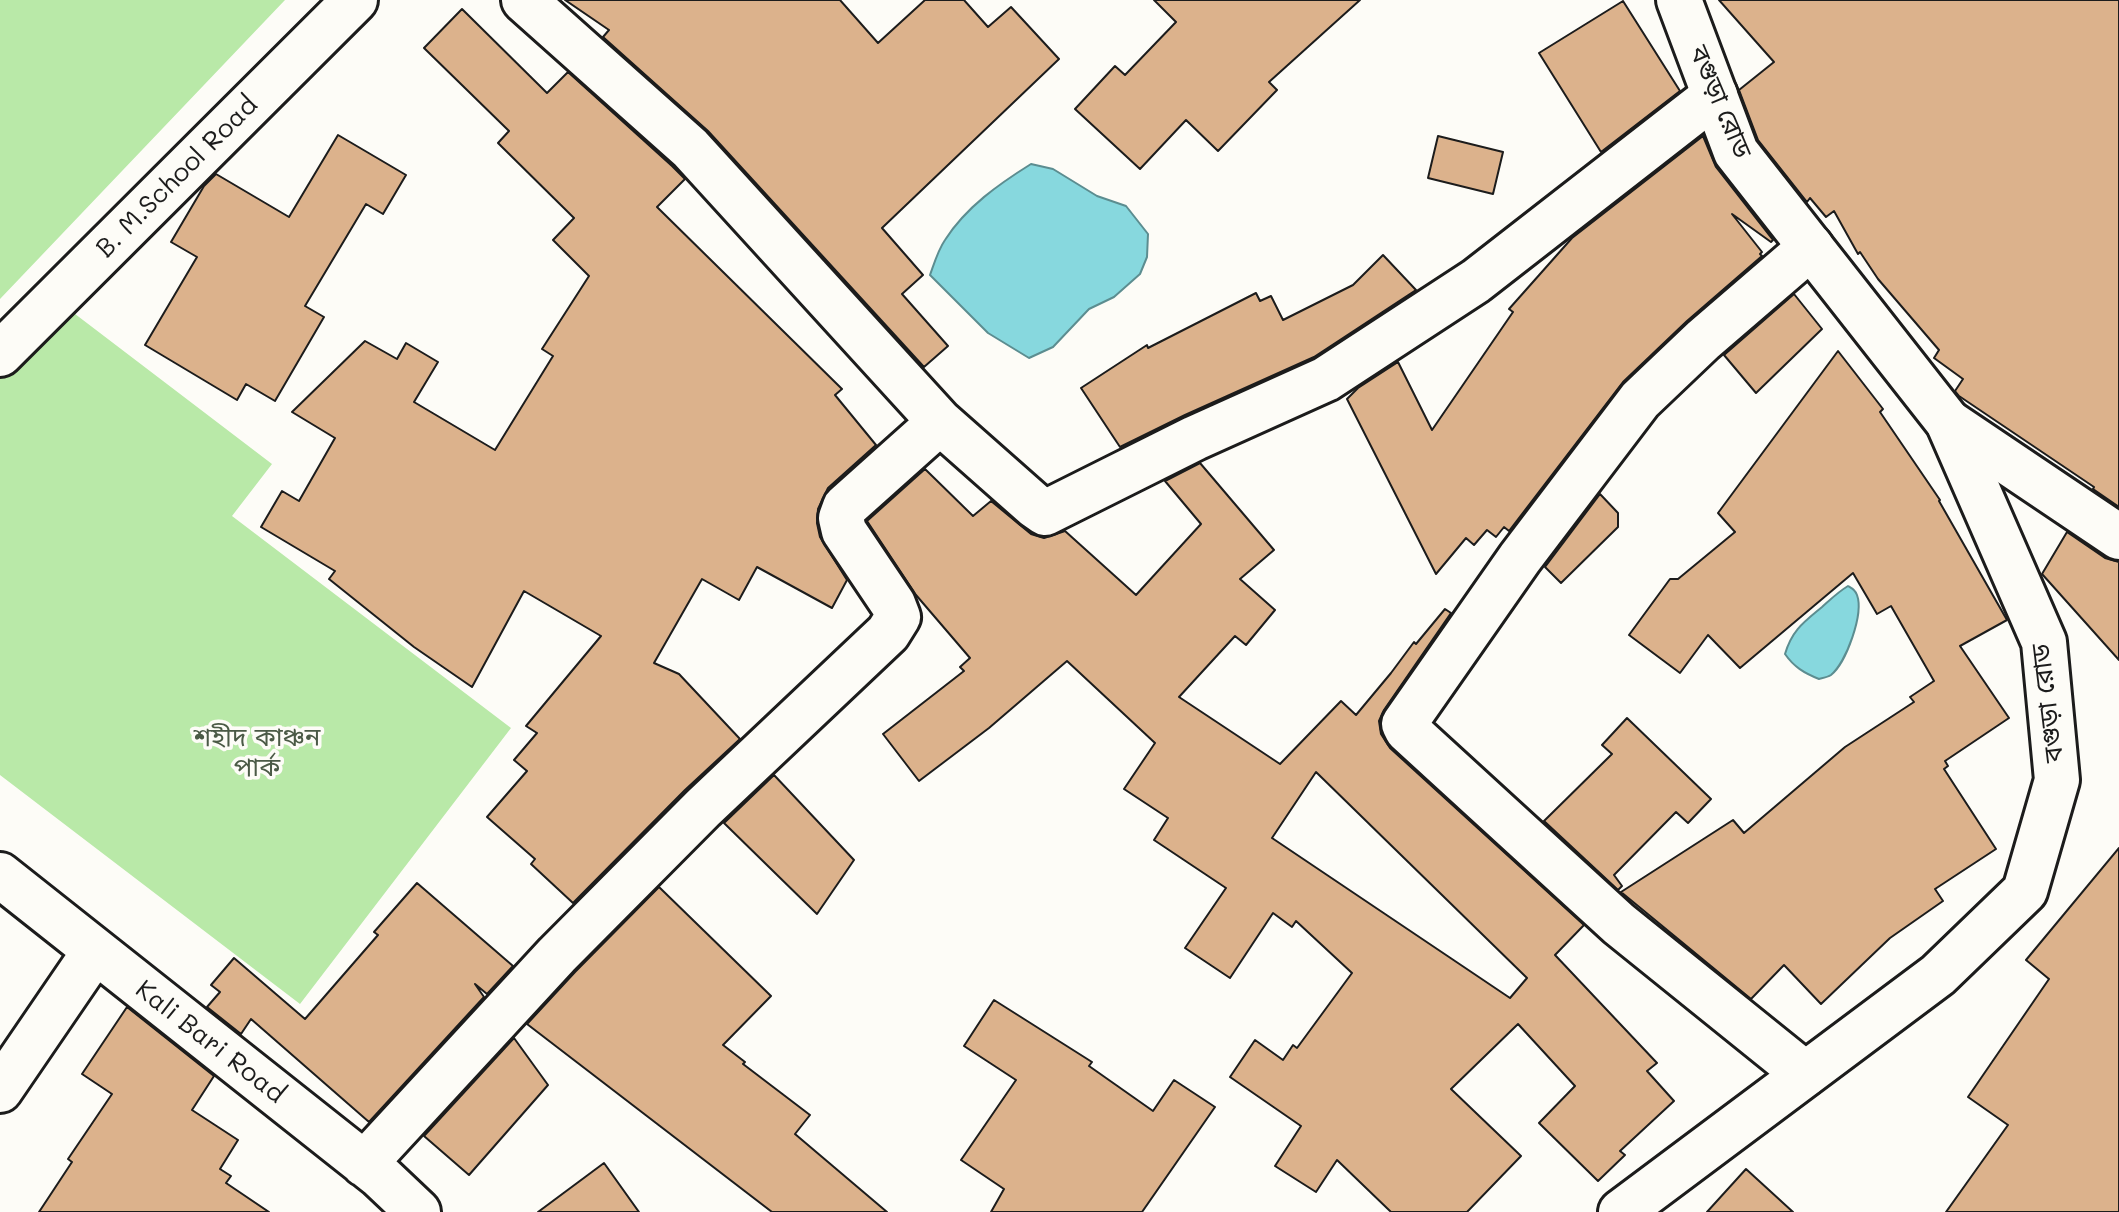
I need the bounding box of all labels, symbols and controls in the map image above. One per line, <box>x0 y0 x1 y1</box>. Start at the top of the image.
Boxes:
street label: বগুড়া রোড <box>1682 41 1758 163</box>
street label: B. M.School Road <box>90 90 264 264</box>
street label: বগুড়া রোড <box>2025 642 2071 764</box>
park label: শহীদ কাঞ্চন পার্ক <box>194 722 320 784</box>
street label: Kali Bari Road <box>129 974 291 1110</box>

